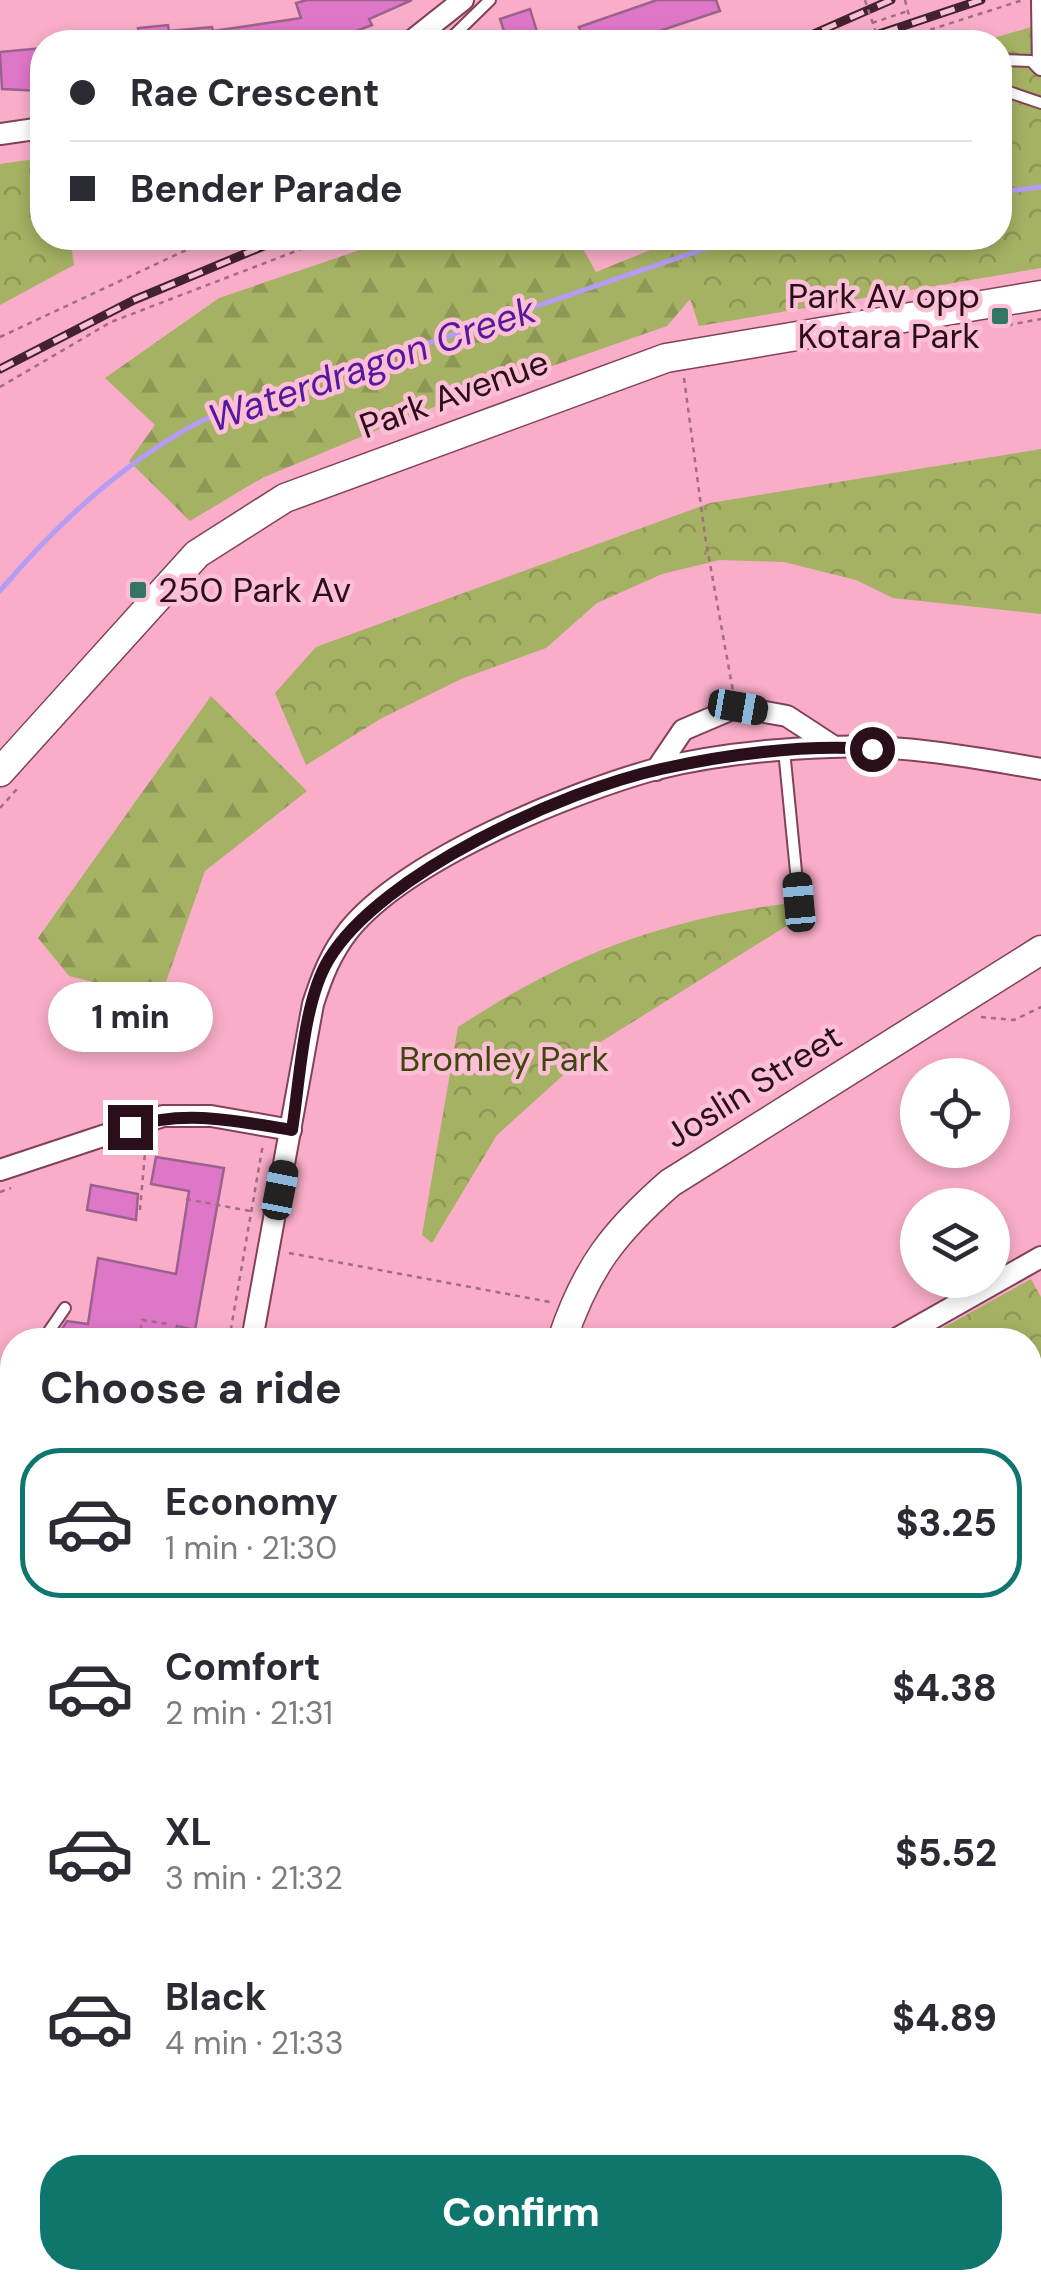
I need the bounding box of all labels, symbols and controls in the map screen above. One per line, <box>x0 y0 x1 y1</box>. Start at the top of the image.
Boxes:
text: Rae Crescent <box>130 68 380 118</box>
text: Bender Parade <box>130 164 403 214</box>
place label: Park Av opp Kotara Park <box>788 273 980 359</box>
water label: Waterdragon Creek <box>201 284 543 444</box>
marker: Park Av opp Kotara Park <box>989 305 1011 327</box>
street label: Park Avenue <box>353 339 555 449</box>
place label: 250 Park Av <box>158 567 351 613</box>
marker: 250 Park Av <box>127 579 149 601</box>
car <box>706 687 770 727</box>
route start <box>850 727 895 772</box>
car <box>781 871 817 933</box>
callout: 1 min <box>48 982 212 1052</box>
text: 1 min <box>91 996 170 1038</box>
street label: Joslin Street <box>656 1013 850 1159</box>
park label: Bromley Park <box>399 1036 609 1082</box>
map controls <box>900 1058 1010 1298</box>
button: locate <box>900 1058 1010 1168</box>
route end <box>108 1105 153 1150</box>
car <box>260 1158 300 1222</box>
button: layers <box>900 1188 1010 1298</box>
text: Choose a ride <box>40 1358 342 1417</box>
text: Economy <box>165 1477 338 1527</box>
icon: car <box>45 1478 135 1568</box>
text: $3.25 <box>896 1498 997 1548</box>
text: 1 min · 21:30 <box>165 1527 337 1569</box>
text: Comfort <box>165 1642 321 1692</box>
icon: car <box>45 1643 135 1733</box>
text: $4.38 <box>892 1663 997 1713</box>
text: 2 min · 21:31 <box>165 1692 333 1734</box>
text: XL <box>165 1807 212 1857</box>
icon: car <box>45 1808 135 1898</box>
text: $5.52 <box>895 1828 997 1878</box>
text: 3 min · 21:32 <box>165 1857 343 1899</box>
text: Black <box>165 1972 267 2022</box>
icon: car <box>45 1973 135 2063</box>
text: $4.89 <box>892 1993 997 2043</box>
text: 4 min · 21:33 <box>165 2022 344 2064</box>
button: Confirm <box>40 2155 1002 2270</box>

